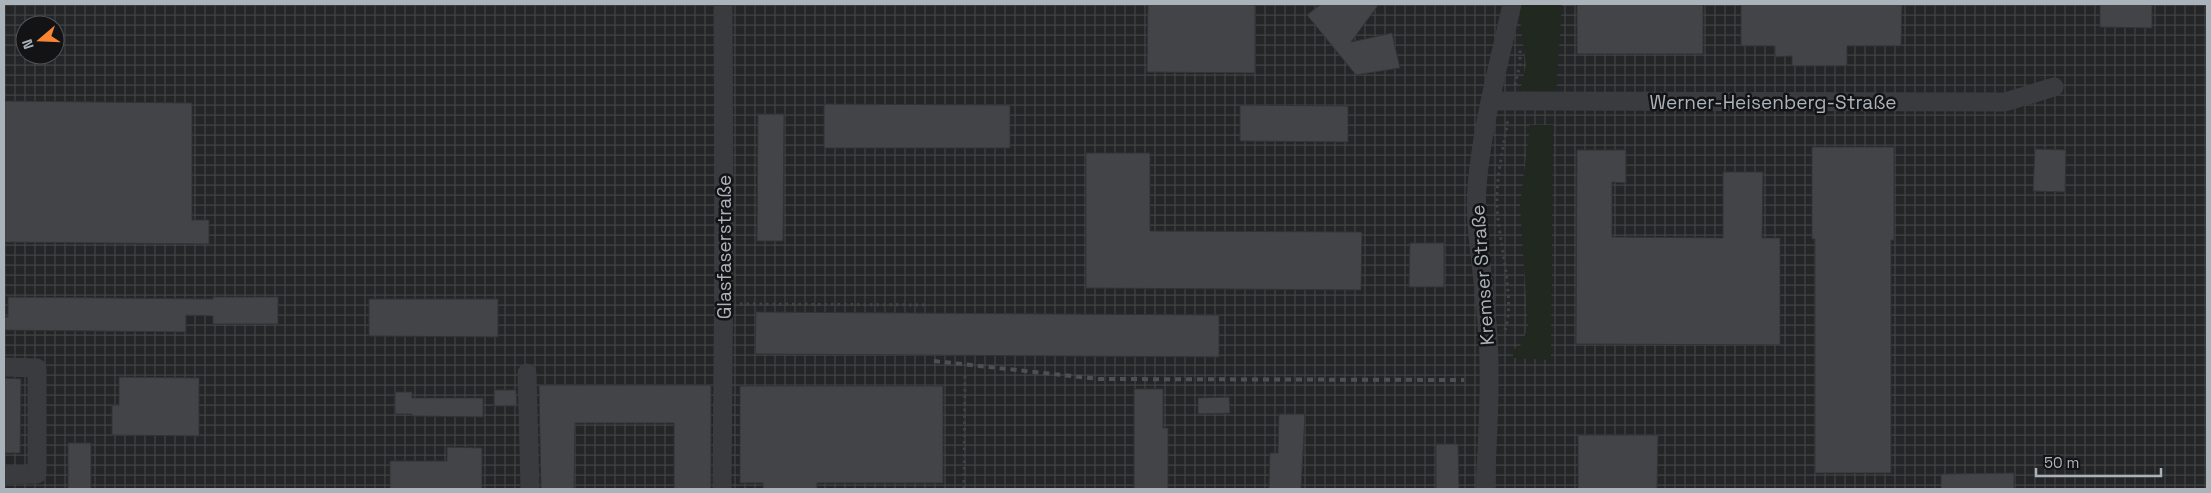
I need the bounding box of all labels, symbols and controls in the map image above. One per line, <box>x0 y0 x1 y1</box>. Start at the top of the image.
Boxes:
north arrow <box>15 15 65 65</box>
text: N <box>18 37 38 52</box>
street label: Werner-Heisenberg-Straße <box>1650 90 1896 115</box>
street label: Glasfaserstraße <box>712 175 737 319</box>
street label: Kremser Straße <box>1465 204 1500 346</box>
scale bar <box>2036 446 2161 478</box>
text: 50 m <box>2044 453 2079 472</box>

